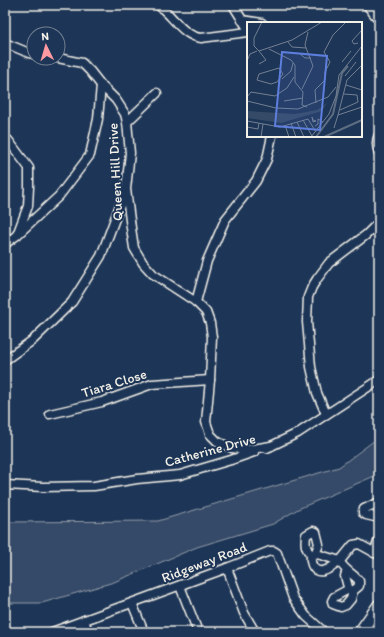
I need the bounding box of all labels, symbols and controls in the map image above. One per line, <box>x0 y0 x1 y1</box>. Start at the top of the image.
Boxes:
inset map <box>247 22 362 137</box>
north arrow <box>26 26 66 66</box>
text: N <box>41 30 49 43</box>
street label: Queen Hill Drive <box>104 122 127 222</box>
street label: Tiara Close <box>79 365 149 401</box>
street label: Catherine Drive <box>163 430 258 471</box>
street label: Ridgeway Road <box>159 538 250 587</box>

